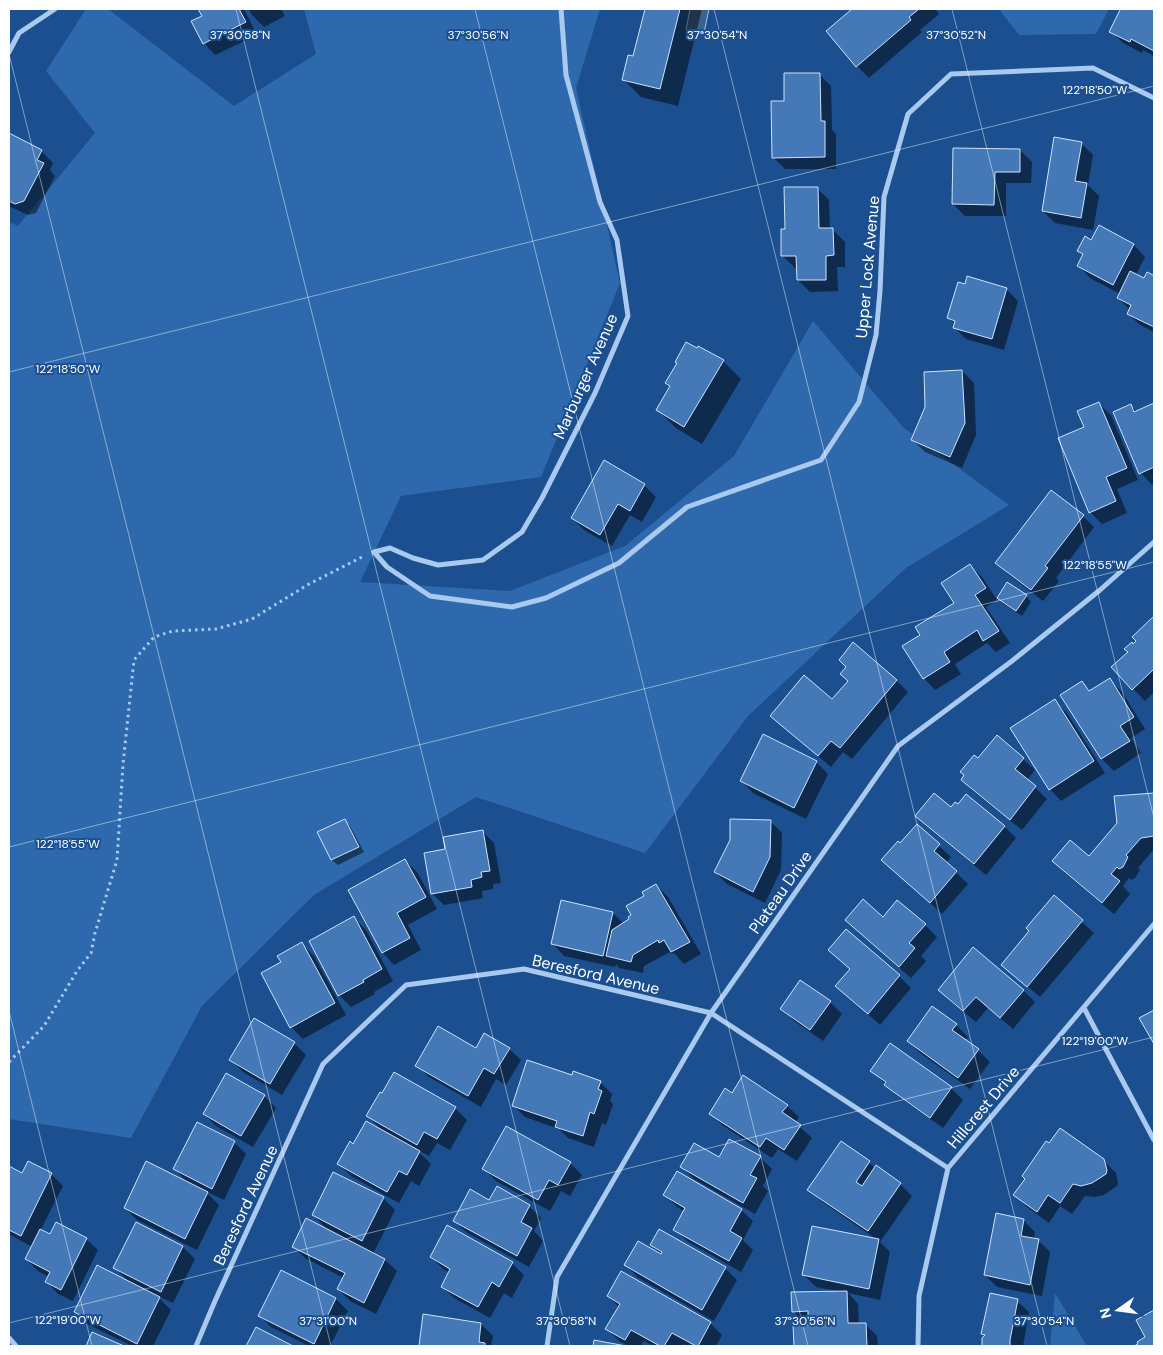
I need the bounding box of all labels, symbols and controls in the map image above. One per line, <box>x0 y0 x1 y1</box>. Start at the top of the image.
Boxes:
text: 37°30'58"N <box>210 27 270 43</box>
text: 37°30'56"N <box>448 27 508 43</box>
text: 37°30'54"N <box>687 27 747 43</box>
text: 37°30'52"N <box>926 27 986 43</box>
text: 122°18'50"W <box>1063 82 1128 98</box>
street label: Upper Lock Avenue <box>851 195 884 339</box>
street label: Marburger Avenue <box>548 310 623 442</box>
text: 122°18'50"W <box>36 361 101 377</box>
text: 122°18'55"W <box>1063 557 1127 573</box>
text: 122°18'55"W <box>36 836 100 852</box>
street label: Plateau Drive <box>744 847 817 938</box>
street label: Beresford Avenue <box>530 950 662 999</box>
text: 122°19'00"W <box>1062 1033 1129 1049</box>
street label: Hillcrest Drive <box>943 1062 1024 1153</box>
street label: Beresford Avenue <box>208 1142 283 1269</box>
north arrow <box>1093 1285 1143 1335</box>
text: N <box>1095 1306 1115 1320</box>
text: 122°19'00"W <box>35 1312 102 1328</box>
text: 37°31'00"N <box>299 1313 357 1329</box>
text: 37°30'58"N <box>536 1313 596 1329</box>
text: 37°30'56"N <box>775 1313 835 1329</box>
text: 37°30'54"N <box>1014 1313 1074 1329</box>

